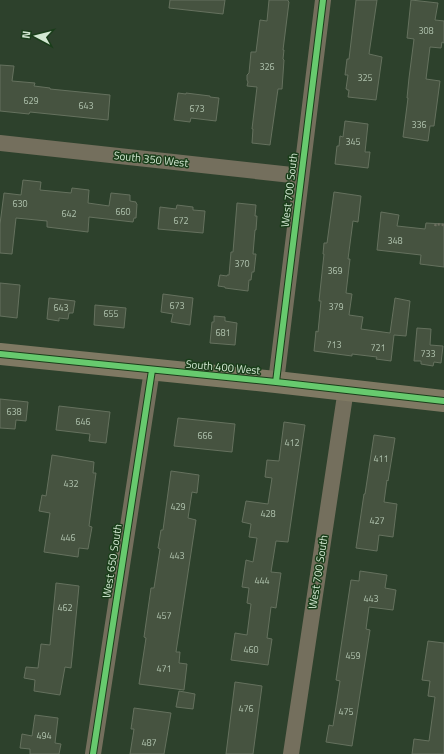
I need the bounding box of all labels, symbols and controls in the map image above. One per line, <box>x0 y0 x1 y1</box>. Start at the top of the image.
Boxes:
north arrow <box>16 16 56 56</box>
house number: 308 <box>418 24 434 37</box>
text: N <box>18 30 34 40</box>
house number: 326 <box>259 60 275 73</box>
house number: 325 <box>357 71 373 84</box>
house number: 629 <box>23 94 39 107</box>
house number: 643 <box>78 99 94 112</box>
house number: 673 <box>189 102 205 115</box>
house number: 336 <box>411 118 427 131</box>
house number: 345 <box>345 135 361 148</box>
street label: South 350 West <box>113 147 189 171</box>
street label: West 700 South <box>277 152 302 228</box>
house number: 630 <box>12 197 28 210</box>
house number: 660 <box>115 205 131 218</box>
house number: 642 <box>61 207 77 220</box>
house number: 672 <box>173 214 189 227</box>
house number: 348 <box>387 234 403 247</box>
house number: 370 <box>234 257 250 270</box>
house number: 369 <box>327 264 343 277</box>
house number: 673 <box>169 299 185 312</box>
house number: 379 <box>328 300 344 313</box>
house number: 643 <box>53 301 69 314</box>
house number: 655 <box>103 307 119 320</box>
house number: 681 <box>215 326 231 339</box>
house number: 713 <box>326 338 342 351</box>
house number: 721 <box>370 341 386 354</box>
house number: 733 <box>420 347 436 360</box>
street label: South 400 West <box>185 356 261 378</box>
house number: 638 <box>6 405 22 418</box>
house number: 646 <box>75 415 91 428</box>
house number: 666 <box>197 429 213 442</box>
house number: 412 <box>284 436 300 449</box>
house number: 411 <box>373 452 389 465</box>
house number: 432 <box>63 477 79 490</box>
house number: 429 <box>170 500 186 513</box>
house number: 428 <box>260 507 276 520</box>
house number: 427 <box>369 514 385 527</box>
street label: West 650 South <box>98 523 126 599</box>
house number: 446 <box>60 531 76 544</box>
street label: West 700 South <box>304 534 332 610</box>
house number: 443 <box>169 549 185 562</box>
house number: 444 <box>254 574 270 587</box>
house number: 443 <box>363 592 379 605</box>
house number: 462 <box>57 601 73 614</box>
house number: 457 <box>156 609 172 622</box>
house number: 460 <box>243 643 259 656</box>
house number: 459 <box>345 649 361 662</box>
house number: 471 <box>156 662 172 675</box>
house number: 476 <box>238 702 254 715</box>
house number: 475 <box>338 705 354 718</box>
house number: 494 <box>36 729 52 742</box>
house number: 487 <box>141 736 157 749</box>

